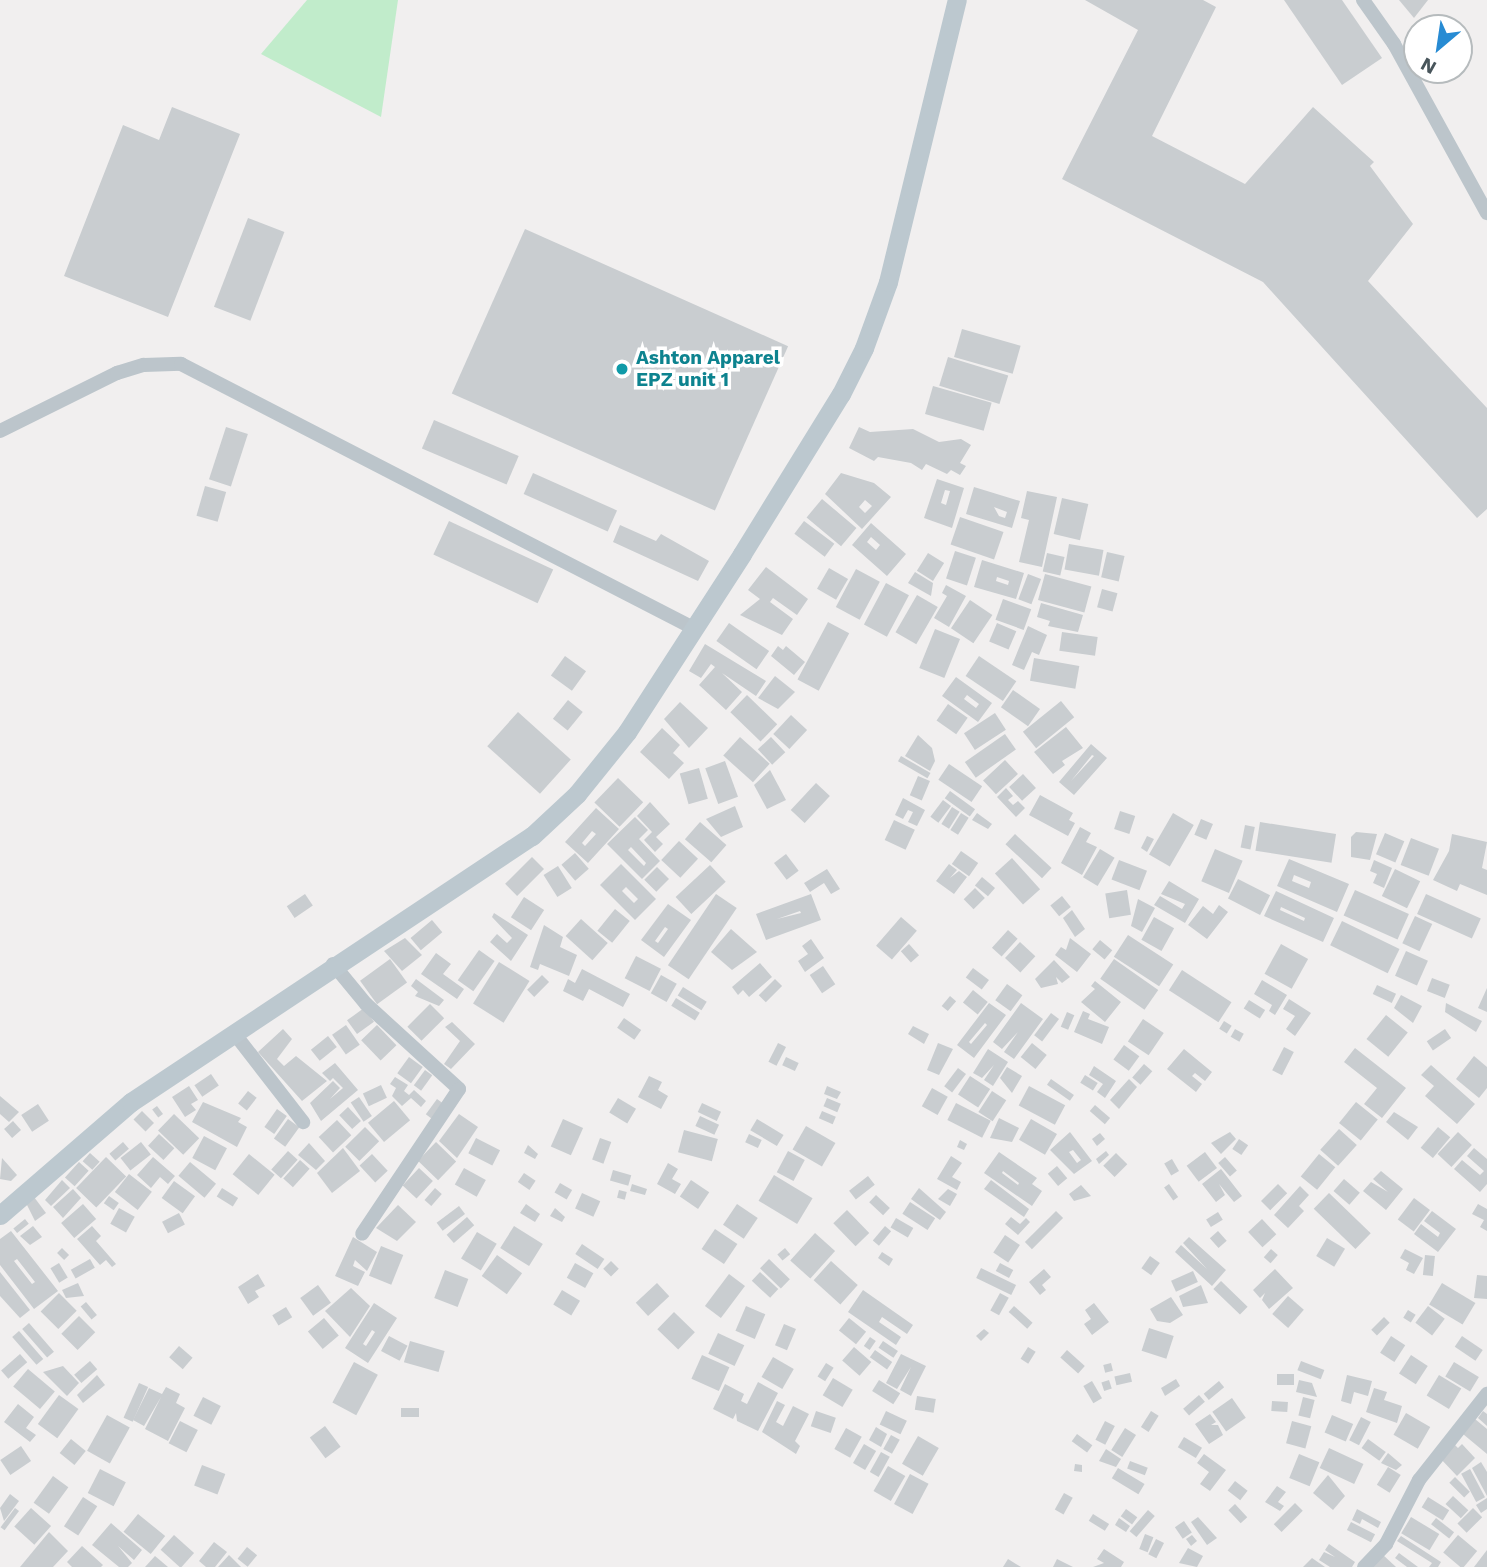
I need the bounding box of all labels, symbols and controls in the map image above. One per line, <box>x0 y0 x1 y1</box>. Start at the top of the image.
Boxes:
north arrow <box>1403 14 1473 84</box>
text: N <box>1417 53 1440 80</box>
place label: Ashton Apparel EPZ unit 1 <box>636 347 780 391</box>
marker: Ashton Apparel EPZ unit 1 <box>614 361 630 377</box>

